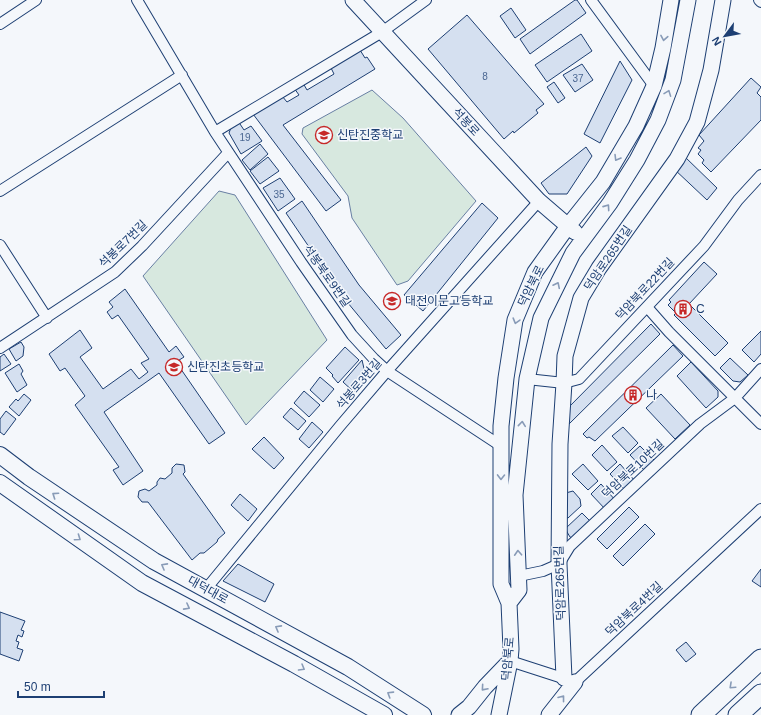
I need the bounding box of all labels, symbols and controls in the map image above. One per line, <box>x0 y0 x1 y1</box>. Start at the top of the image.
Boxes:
north arrow <box>705 16 745 56</box>
one-way arrow <box>661 35 669 42</box>
text: N <box>709 35 724 48</box>
house number: 8 <box>482 71 488 82</box>
house number: 37 <box>572 73 584 84</box>
one-way arrow <box>664 89 672 96</box>
street label: 석봉로 <box>450 105 482 139</box>
school or university icon: 신탄진중학교 <box>314 125 334 145</box>
place label: 신탄진중학교 <box>337 128 403 142</box>
house number: 19 <box>239 132 251 143</box>
one-way arrow <box>614 154 622 161</box>
house number: 35 <box>273 189 285 200</box>
one-way arrow <box>602 204 610 211</box>
street label: 석봉로7번길 <box>96 217 150 271</box>
street label: 덕암로265번길 <box>581 223 635 293</box>
street label: 석봉북로9번길 <box>300 242 354 310</box>
street label: 덕암북로22번길 <box>613 255 677 323</box>
street label: 덕암북로 <box>515 263 547 309</box>
one-way arrow <box>552 282 560 290</box>
school or university icon: 대전이문고등학교 <box>382 291 402 311</box>
place label: 대전이문고등학교 <box>405 294 493 308</box>
building icon: C <box>673 299 693 319</box>
place label: C <box>696 302 705 316</box>
one-way arrow <box>512 317 521 324</box>
street label: 석봉로3번길 <box>333 356 385 412</box>
school or university icon: 신탄진초등학교 <box>164 357 184 377</box>
place label: 신탄진초등학교 <box>187 360 264 374</box>
building icon: 나 <box>623 385 643 405</box>
place label: 나 <box>646 388 657 402</box>
one-way arrow <box>517 421 526 427</box>
street label: 덕암북로10번길 <box>599 437 667 501</box>
one-way arrow <box>496 474 505 480</box>
one-way arrow <box>52 492 59 500</box>
one-way arrow <box>73 533 80 540</box>
street label: 덕암로265번길 <box>552 545 568 621</box>
one-way arrow <box>513 550 522 556</box>
one-way arrow <box>161 563 168 570</box>
street label: 대덕대로 <box>185 573 231 607</box>
street label: 덕암북로4번길 <box>603 579 665 639</box>
one-way arrow <box>183 602 191 610</box>
one-way arrow <box>275 626 282 633</box>
street label: 덕암북로 <box>499 636 517 682</box>
one-way arrow <box>298 664 305 671</box>
scale bar <box>18 673 104 699</box>
text: 50 m <box>24 680 51 694</box>
one-way arrow <box>730 681 737 688</box>
one-way arrow <box>482 683 489 691</box>
one-way arrow <box>387 691 394 699</box>
one-way arrow <box>557 696 564 703</box>

